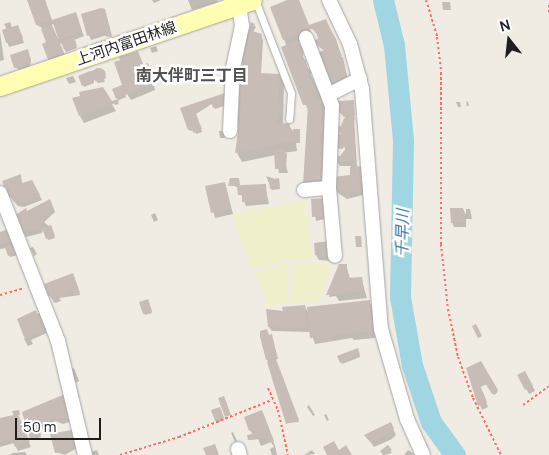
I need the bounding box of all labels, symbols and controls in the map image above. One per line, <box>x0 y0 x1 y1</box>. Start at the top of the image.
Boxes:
north arrow <box>484 15 534 65</box>
text: N <box>497 15 512 36</box>
street label: 上河内富田林線 <box>73 17 179 69</box>
district label: 南大伴町三丁目 <box>136 65 248 85</box>
water label: 千早川 <box>392 209 412 257</box>
scale bar <box>18 408 104 440</box>
text: 50 m <box>23 416 57 437</box>

